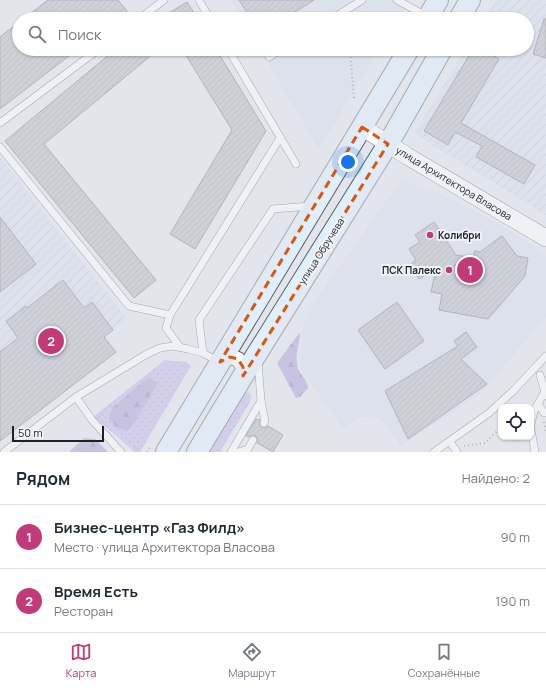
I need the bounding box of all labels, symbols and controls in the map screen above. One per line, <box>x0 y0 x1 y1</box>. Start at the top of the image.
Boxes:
search box <box>12 12 534 56</box>
icon: search <box>26 23 48 45</box>
text: Поиск <box>58 24 102 45</box>
street label: улица Архитектора Власова <box>393 143 515 223</box>
your location <box>338 152 358 172</box>
street label: улица Обручева <box>295 215 347 287</box>
place label: Колибри <box>438 228 481 242</box>
marker: Колибри <box>425 230 435 240</box>
pin: 1 <box>457 255 483 285</box>
place label: ПСК Палекс <box>382 263 441 277</box>
marker: ПСК Палекс <box>444 265 454 275</box>
pin: 2 <box>38 326 64 356</box>
map controls <box>498 404 534 440</box>
button: locate <box>498 404 534 440</box>
scale bar <box>12 424 104 443</box>
text: 50 m <box>18 425 43 440</box>
text: Рядом <box>16 467 70 490</box>
text: Найдено: 2 <box>462 469 530 487</box>
text: Бизнес-центр «Газ Филд» <box>54 517 245 538</box>
text: 1 <box>26 528 32 546</box>
text: 90 m <box>500 528 530 546</box>
text: Место · улица Архитектора Власова <box>54 538 275 556</box>
text: Время Есть <box>54 581 138 602</box>
text: 2 <box>25 592 33 610</box>
text: 190 m <box>495 592 530 610</box>
text: Ресторан <box>54 602 113 620</box>
tab: Карта <box>66 641 96 680</box>
tab: Маршрут <box>228 641 276 680</box>
tab: Сохранённые <box>408 641 480 680</box>

